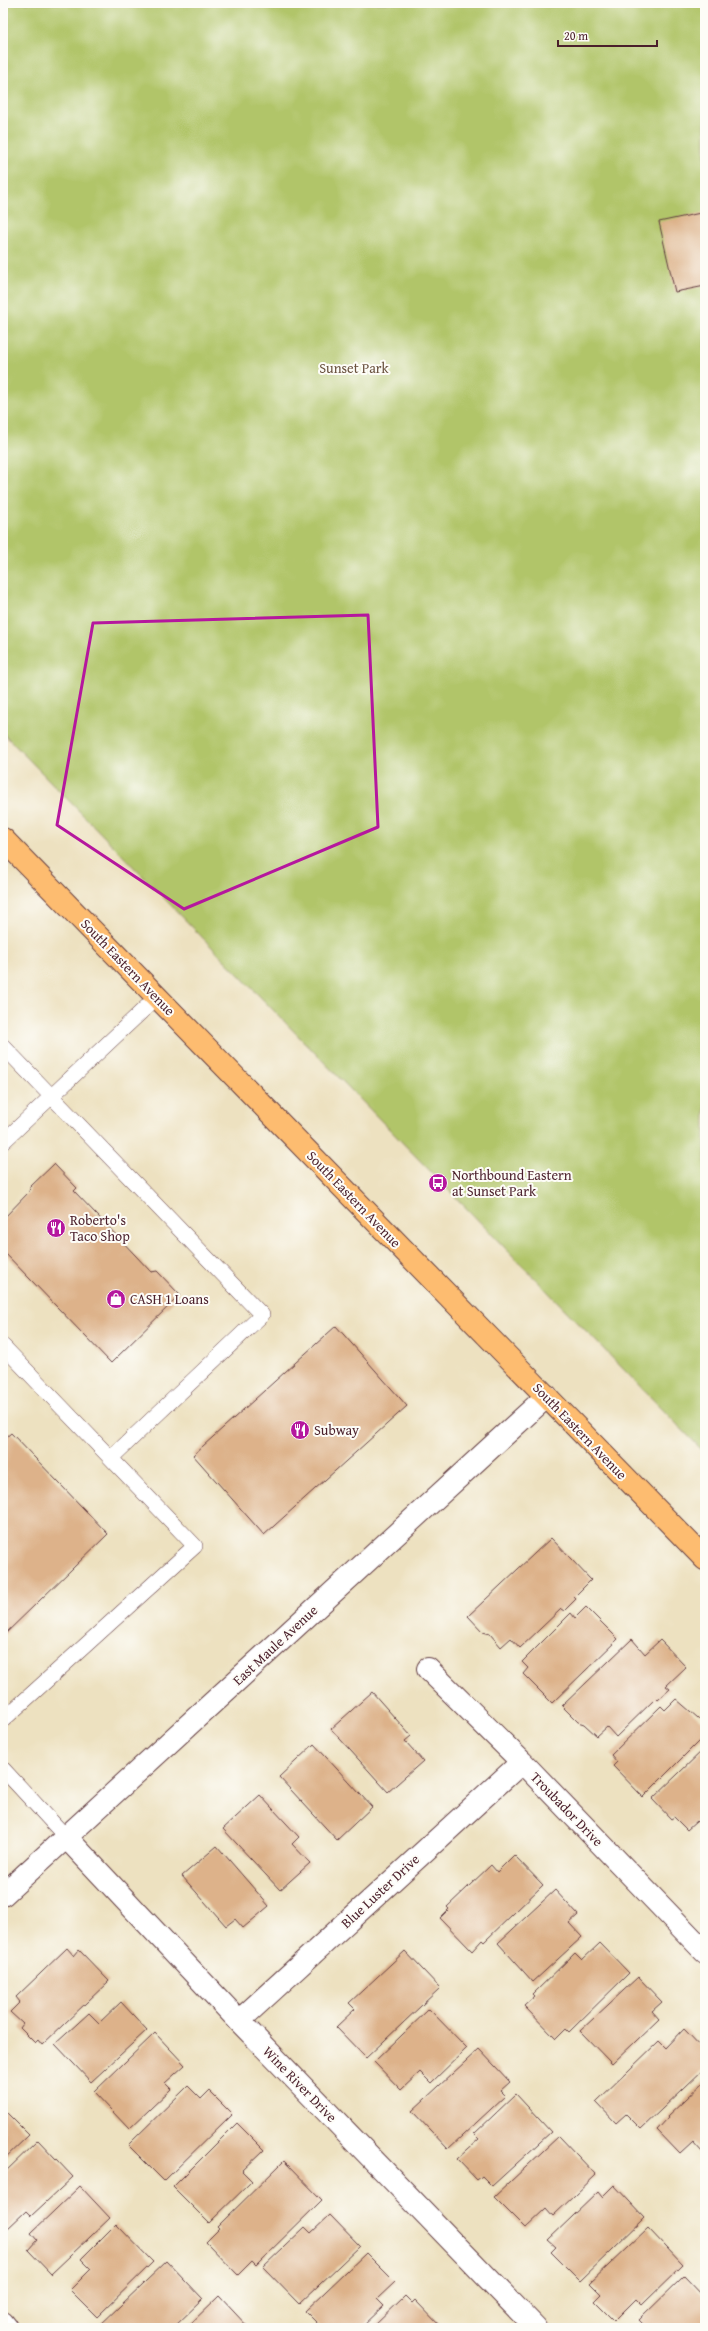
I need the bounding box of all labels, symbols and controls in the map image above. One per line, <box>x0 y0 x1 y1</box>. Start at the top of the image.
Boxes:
scale bar <box>558 22 657 48</box>
text: 20 m <box>564 27 588 44</box>
park label: Sunset Park <box>319 358 390 378</box>
street label: South Eastern Avenue <box>76 914 180 1020</box>
street label: South Eastern Avenue <box>302 1146 406 1252</box>
place label: Northbound Eastern at Sunset Park <box>452 1165 572 1201</box>
bus stop icon: Northbound Eastern at Sunset Park <box>427 1172 449 1194</box>
place label: Roberto's Taco Shop <box>70 1210 130 1246</box>
restaurant icon: Roberto's Taco Shop <box>45 1217 67 1239</box>
shop icon: CASH 1 Loans <box>105 1288 127 1310</box>
place label: CASH 1 Loans <box>130 1289 209 1309</box>
street label: South Eastern Avenue <box>528 1378 632 1484</box>
restaurant icon: Subway <box>289 1419 311 1441</box>
place label: Subway <box>314 1420 359 1440</box>
street label: East Maule Avenue <box>228 1600 322 1690</box>
street label: Troubador Drive <box>526 1767 608 1851</box>
street label: Blue Luster Drive <box>336 1849 424 1933</box>
street label: Wine River Drive <box>258 2042 342 2127</box>

